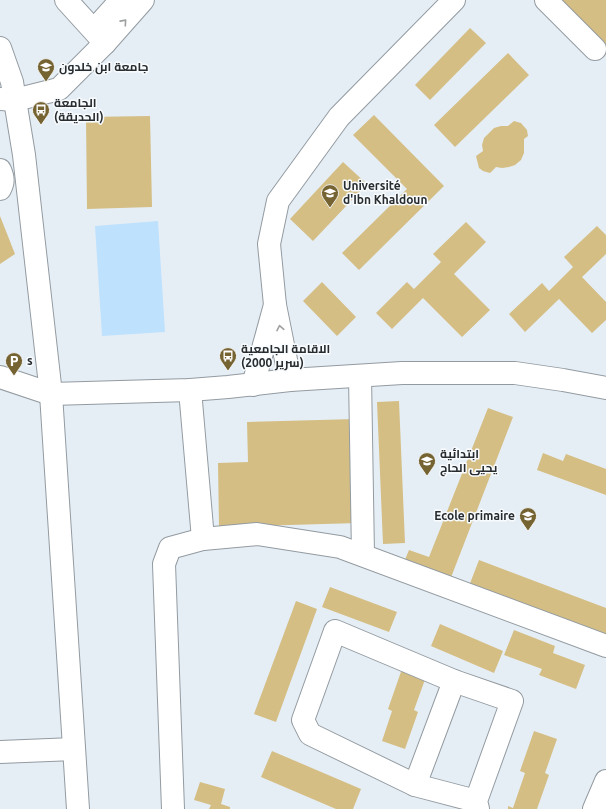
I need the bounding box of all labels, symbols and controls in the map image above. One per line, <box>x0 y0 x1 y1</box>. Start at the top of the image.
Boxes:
one-way arrow <box>120 19 127 26</box>
school or university icon: جامعة ابن خلدون <box>36 57 56 82</box>
place label: جامعة ابن خلدون <box>59 60 149 75</box>
place label: الجامعة (الحديقة) <box>54 96 104 124</box>
bus stop icon: الجامعة (الحديقة) <box>31 100 51 125</box>
place label: Université d'Ibn Khaldoun <box>343 179 427 206</box>
school or university icon: Université d'Ibn Khaldoun <box>320 183 340 208</box>
one-way arrow <box>276 325 285 331</box>
place label: الاقامة الجامعية (2000 سرير) <box>241 342 330 371</box>
bus stop icon: الاقامة الجامعية (2000 سرير) <box>218 346 238 371</box>
parking icon: s <box>4 351 24 376</box>
place label: s <box>27 354 33 367</box>
place label: ابتدائية يحيى الحاج <box>440 447 498 477</box>
school or university icon: ابتدائية يحيى الحاج <box>417 451 437 476</box>
school or university icon: Ecole primaire <box>518 506 538 531</box>
place label: Ecole primaire <box>434 509 515 522</box>

